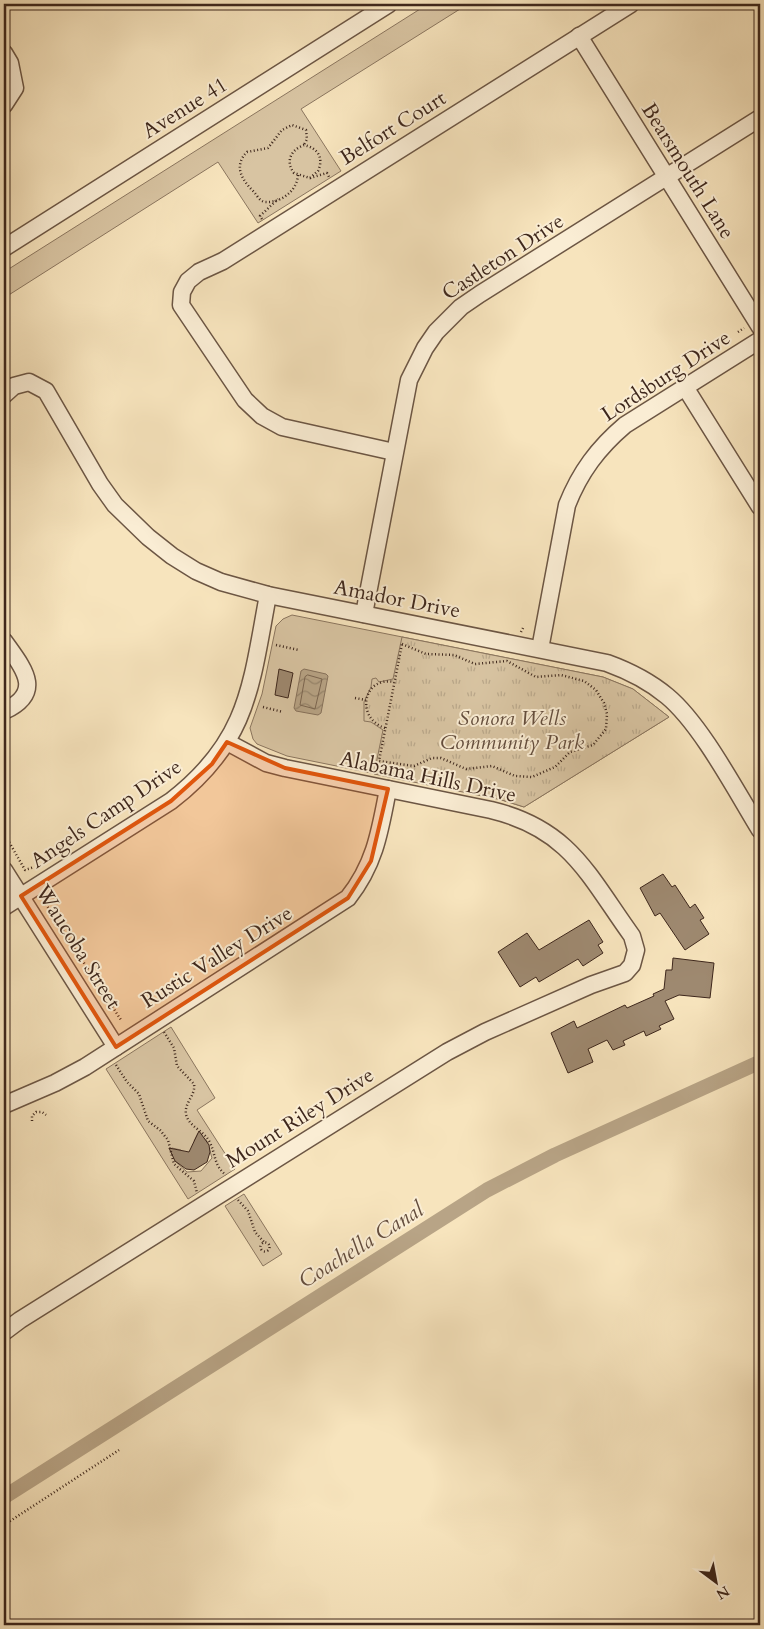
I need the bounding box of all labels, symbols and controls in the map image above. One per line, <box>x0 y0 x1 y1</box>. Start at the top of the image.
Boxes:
street label: Avenue 41 <box>137 70 233 146</box>
street label: Belfort Court <box>334 84 452 172</box>
street label: Bearsmouth Lane <box>635 97 741 245</box>
street label: Castleton Drive <box>436 207 570 307</box>
street label: Lordsburg Drive <box>596 323 736 429</box>
street label: Amador Drive <box>331 573 463 625</box>
park label: Sonora Wells Community Park <box>440 704 585 757</box>
street label: Alabama Hills Drive <box>337 744 519 810</box>
street label: Angels Camp Drive <box>25 753 187 875</box>
street label: Waucoba Street <box>28 879 128 1015</box>
street label: Rustic Valley Drive <box>136 899 298 1015</box>
street label: Mount Riley Drive <box>220 1061 380 1175</box>
water label: Coachella Canal <box>293 1194 430 1295</box>
north arrow <box>692 1556 742 1606</box>
text: N <box>712 1581 733 1604</box>

